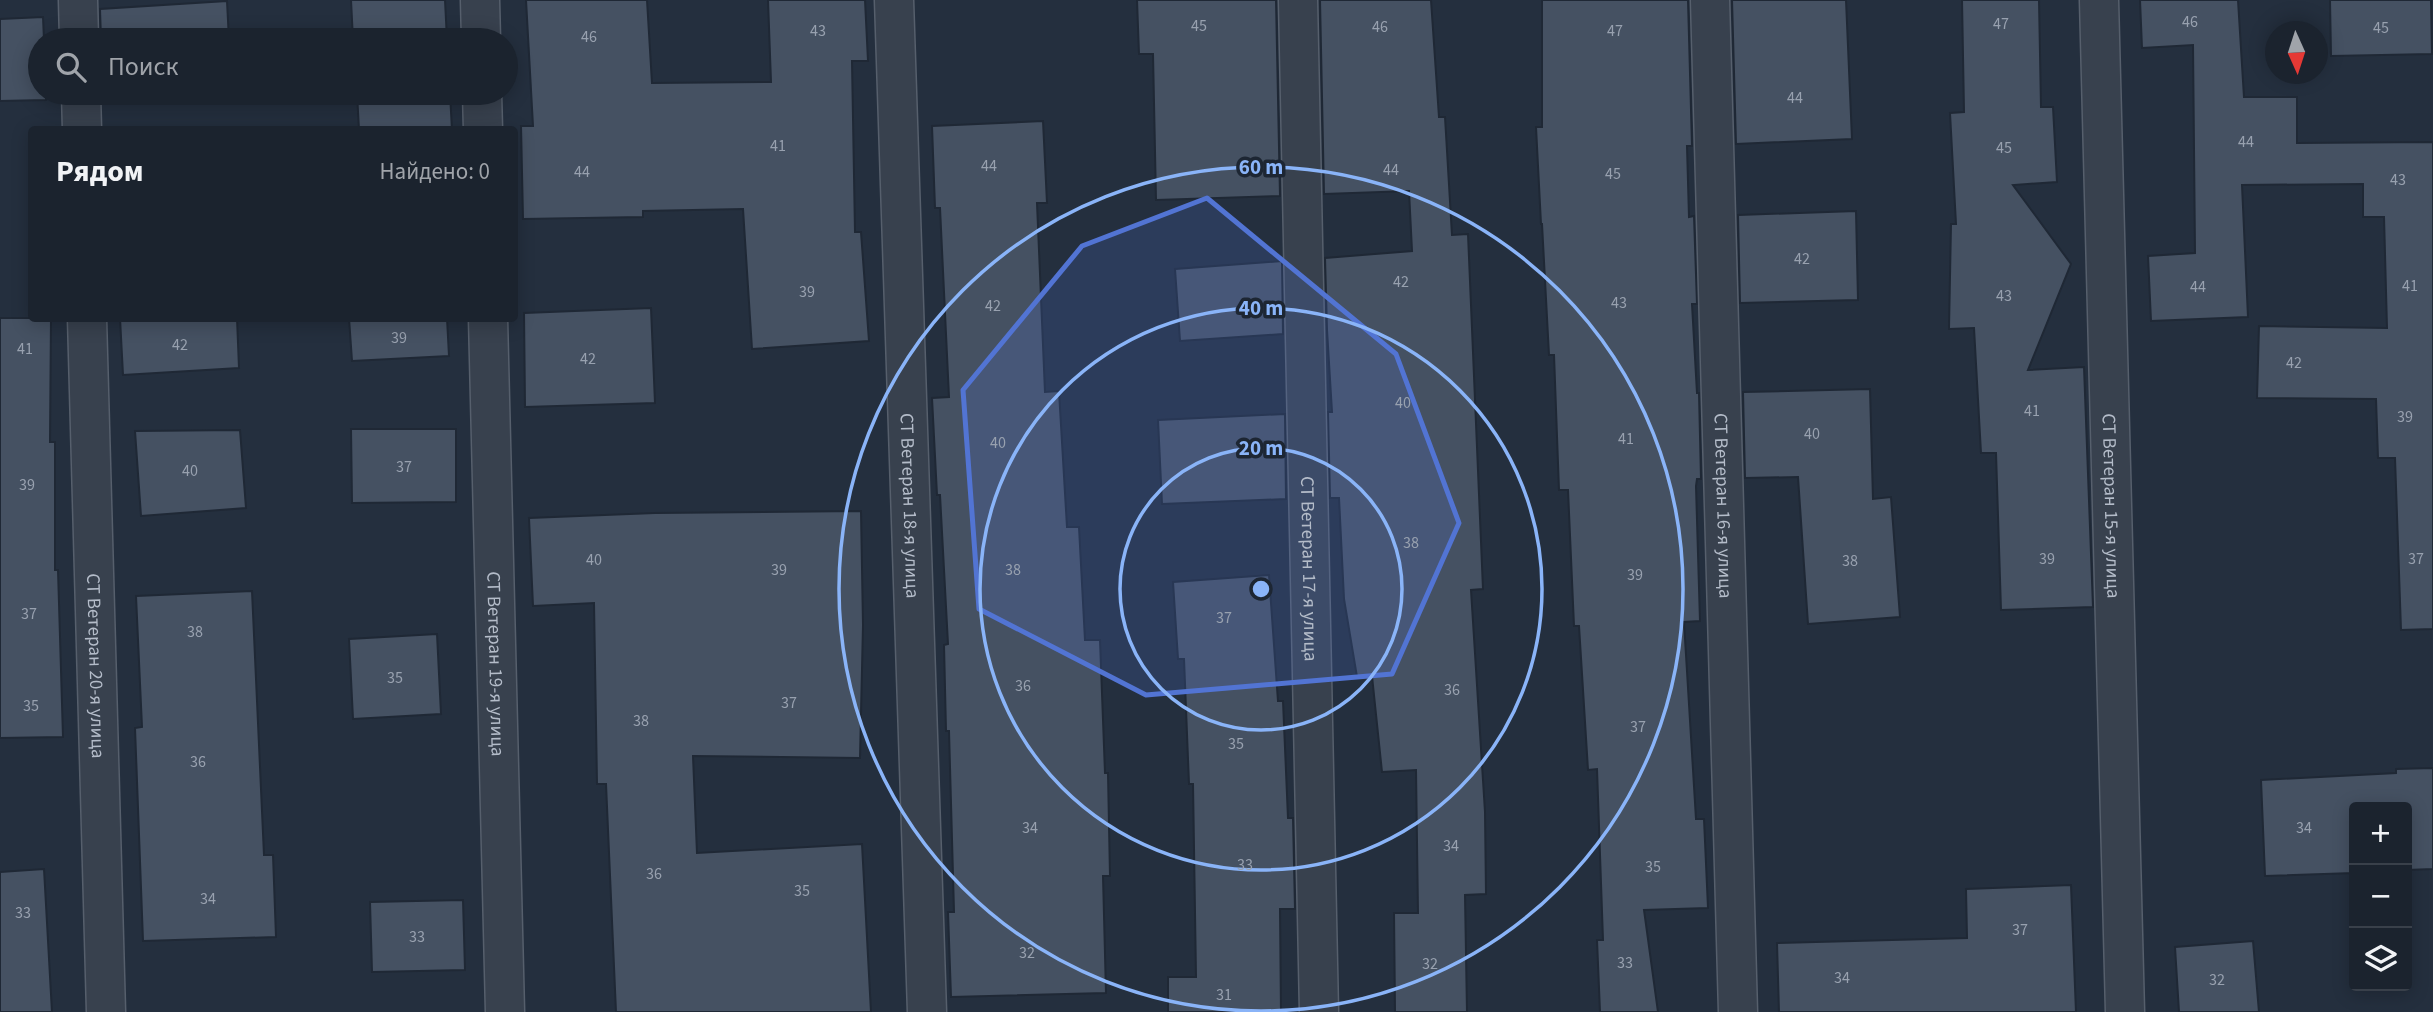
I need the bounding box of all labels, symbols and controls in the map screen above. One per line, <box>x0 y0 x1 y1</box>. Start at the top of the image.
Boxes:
house number: 46 <box>2182 11 2198 33</box>
house number: 47 <box>1993 13 2009 35</box>
house number: 45 <box>1191 15 1207 37</box>
house number: 46 <box>1372 16 1388 38</box>
house number: 45 <box>2373 17 2389 39</box>
house number: 43 <box>810 20 826 42</box>
house number: 47 <box>1607 20 1623 42</box>
north arrow <box>2265 21 2328 84</box>
house number: 46 <box>581 26 597 48</box>
search box <box>28 28 518 105</box>
icon: search <box>52 48 90 86</box>
text: Поиск <box>108 48 178 85</box>
house number: 44 <box>1787 87 1803 109</box>
house number: 44 <box>2238 131 2254 153</box>
house number: 41 <box>770 135 786 157</box>
house number: 45 <box>1996 137 2012 159</box>
text: Рядом <box>56 150 144 193</box>
text: 60 m <box>1239 152 1283 182</box>
text: Найдено: 0 <box>380 155 490 188</box>
house number: 44 <box>981 155 997 177</box>
house number: 44 <box>1383 159 1399 181</box>
house number: 44 <box>574 161 590 183</box>
house number: 45 <box>1605 163 1621 185</box>
house number: 43 <box>2390 169 2406 191</box>
house number: 42 <box>1794 248 1810 270</box>
house number: 42 <box>1393 271 1409 293</box>
house number: 41 <box>2402 275 2418 297</box>
house number: 44 <box>2190 276 2206 298</box>
house number: 39 <box>799 281 815 303</box>
house number: 43 <box>1996 285 2012 307</box>
house number: 43 <box>1611 292 1627 314</box>
text: 40 m <box>1239 293 1283 323</box>
house number: 42 <box>985 295 1001 317</box>
house number: 39 <box>391 327 407 349</box>
house number: 42 <box>172 334 188 356</box>
house number: 41 <box>17 338 33 360</box>
house number: 42 <box>580 348 596 370</box>
house number: 42 <box>2286 352 2302 374</box>
house number: 40 <box>1395 392 1411 414</box>
house number: 41 <box>2024 400 2040 422</box>
house number: 39 <box>2397 406 2413 428</box>
street label: СТ Ветеран 18-я улица <box>892 413 926 599</box>
street label: СТ Ветеран 16-я улица <box>1706 413 1739 599</box>
street label: СТ Ветеран 15-я улица <box>2095 413 2126 599</box>
house number: 40 <box>1804 423 1820 445</box>
house number: 41 <box>1618 428 1634 450</box>
house number: 40 <box>990 432 1006 454</box>
text: 20 m <box>1239 433 1283 463</box>
house number: 37 <box>396 456 412 478</box>
house number: 40 <box>182 460 198 482</box>
house number: 39 <box>19 474 35 496</box>
street label: СТ Ветеран 17-я улица <box>1293 476 1324 662</box>
house number: 38 <box>1403 532 1419 554</box>
house number: 39 <box>2039 548 2055 570</box>
house number: 37 <box>2408 548 2424 570</box>
house number: 40 <box>586 549 602 571</box>
house number: 38 <box>1842 550 1858 572</box>
house number: 39 <box>771 559 787 581</box>
house number: 38 <box>1005 559 1021 581</box>
house number: 39 <box>1627 564 1643 586</box>
street label: СТ Ветеран 19-я улица <box>479 571 511 757</box>
street label: СТ Ветеран 20-я улица <box>79 573 111 759</box>
centre of rings <box>1249 577 1273 601</box>
house number: 37 <box>21 603 37 625</box>
house number: 37 <box>1216 607 1232 629</box>
house number: 38 <box>187 621 203 643</box>
house number: 35 <box>387 667 403 689</box>
house number: 36 <box>1015 675 1031 697</box>
house number: 36 <box>1444 679 1460 701</box>
house number: 37 <box>781 692 797 714</box>
house number: 35 <box>23 695 39 717</box>
house number: 38 <box>633 710 649 732</box>
house number: 37 <box>1630 716 1646 738</box>
house number: 35 <box>1228 733 1244 755</box>
house number: 36 <box>190 751 206 773</box>
map controls <box>2349 802 2412 991</box>
button: + <box>2349 802 2412 865</box>
house number: 34 <box>1022 817 1038 839</box>
house number: 34 <box>2296 817 2312 839</box>
house number: 34 <box>1443 835 1459 857</box>
house number: 33 <box>1237 854 1253 876</box>
house number: 35 <box>1645 856 1661 878</box>
house number: 36 <box>646 863 662 885</box>
button: − <box>2349 865 2412 928</box>
house number: 35 <box>794 880 810 902</box>
house number: 34 <box>200 888 216 910</box>
house number: 33 <box>15 902 31 924</box>
house number: 37 <box>2012 919 2028 941</box>
house number: 33 <box>409 926 425 948</box>
button: layers <box>2349 928 2412 991</box>
house number: 32 <box>1019 942 1035 964</box>
house number: 33 <box>1617 952 1633 974</box>
house number: 32 <box>1422 953 1438 975</box>
house number: 34 <box>1834 967 1850 989</box>
house number: 32 <box>2209 969 2225 991</box>
house number: 31 <box>1216 984 1232 1006</box>

